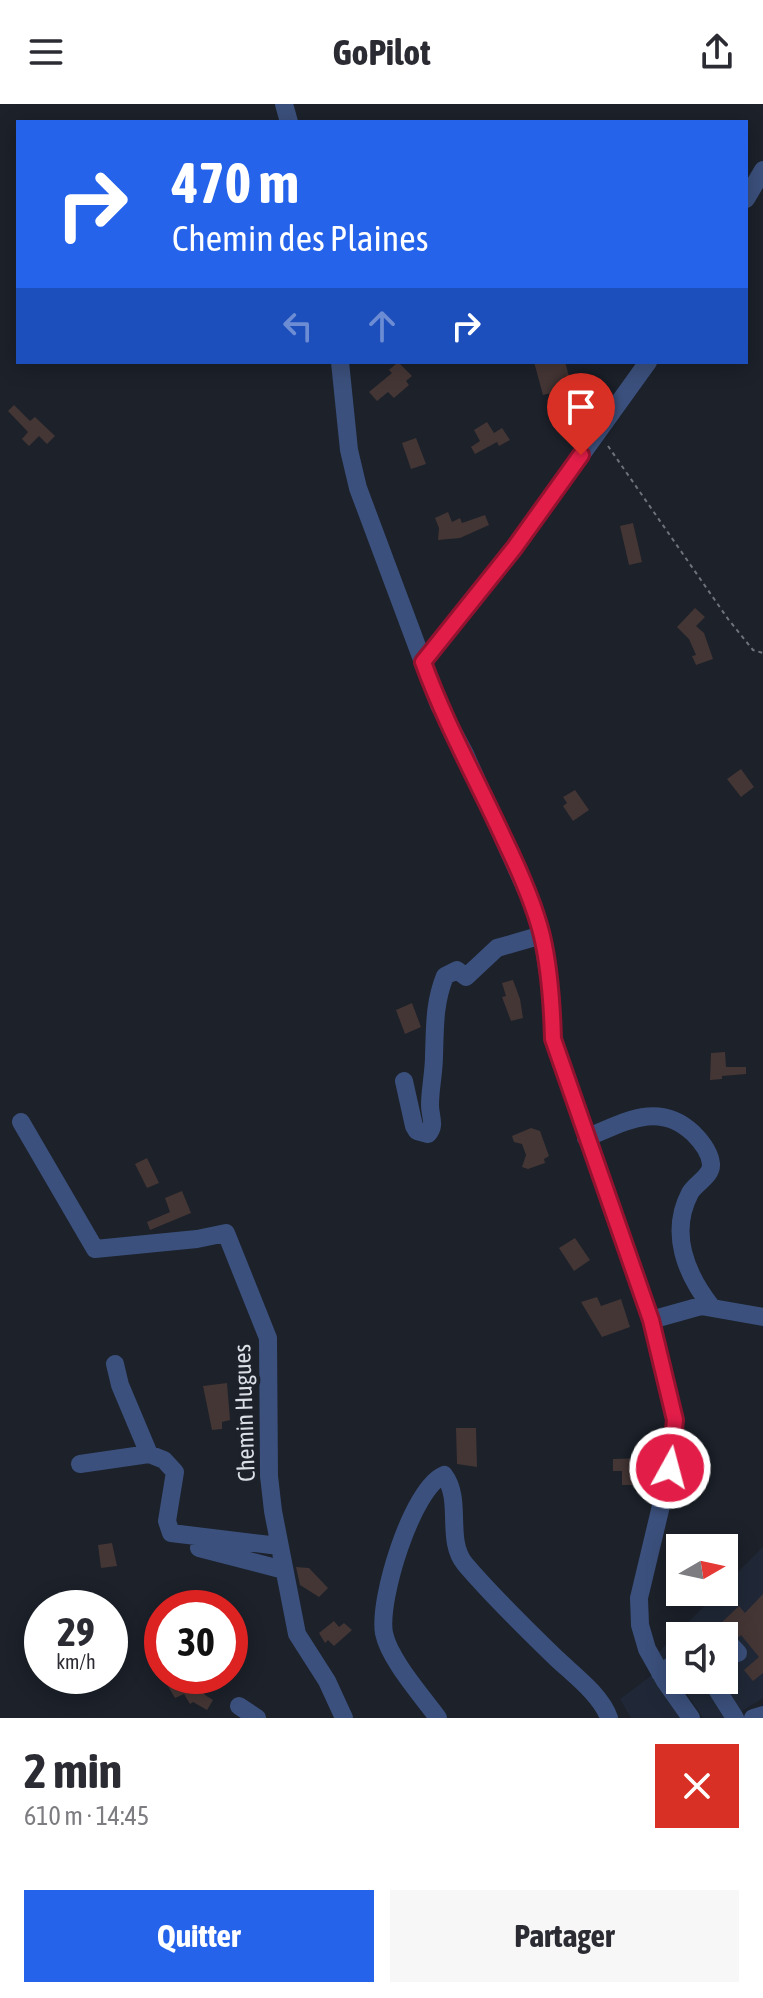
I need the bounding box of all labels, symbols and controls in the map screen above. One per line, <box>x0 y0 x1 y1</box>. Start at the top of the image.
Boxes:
icon: menu <box>24 30 68 74</box>
icon: share <box>695 30 739 74</box>
text: GoPilot <box>332 31 431 73</box>
text: 470 m <box>172 151 299 215</box>
icon: right <box>40 152 144 256</box>
text: Chemin des Plaines <box>172 217 428 259</box>
icon: left <box>276 304 320 348</box>
icon: ahead <box>360 304 404 348</box>
icon: right <box>444 304 488 348</box>
pin <box>547 373 615 455</box>
icon: arrive <box>559 385 603 429</box>
street label: Chemin Hugues <box>228 1344 260 1482</box>
position arrow <box>628 1426 712 1510</box>
north arrow <box>666 1534 738 1606</box>
map controls <box>666 1534 738 1694</box>
speed limit sign: 30 <box>144 1590 248 1694</box>
text: 29 <box>57 1609 95 1654</box>
button: sound <box>666 1622 738 1694</box>
text: km/h <box>56 1650 96 1673</box>
text: 2 min <box>24 1743 122 1798</box>
button: close <box>655 1744 739 1828</box>
text: 610 m · 14:45 <box>24 1801 149 1831</box>
button: Quitter <box>24 1890 374 1982</box>
button: Partager <box>390 1890 739 1982</box>

